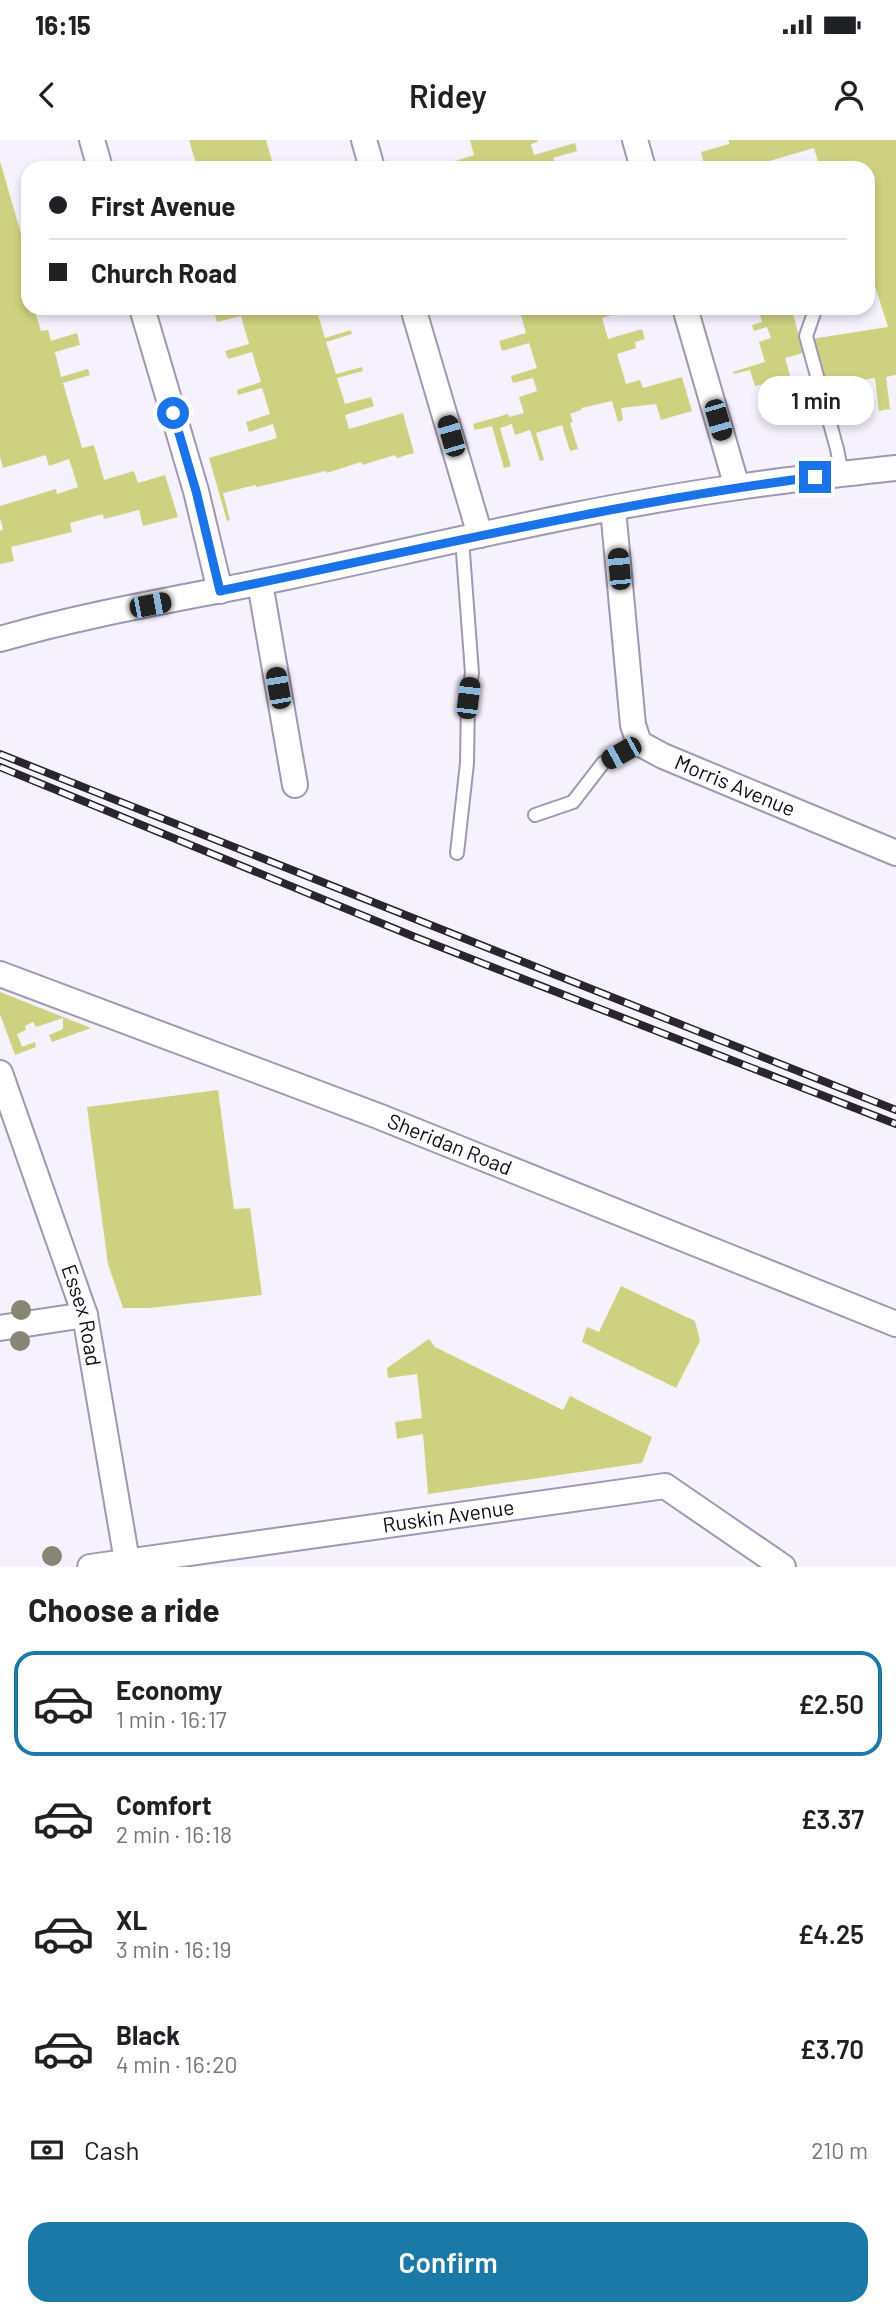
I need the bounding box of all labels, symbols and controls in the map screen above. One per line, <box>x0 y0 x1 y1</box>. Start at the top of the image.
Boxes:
text: 16:15 <box>35 9 91 40</box>
icon: back <box>28 76 66 114</box>
text: Ridey <box>409 76 487 114</box>
icon: person <box>830 76 868 114</box>
text: First Avenue <box>91 190 236 221</box>
text: Church Road <box>91 257 237 288</box>
callout: 1 min <box>757 376 873 424</box>
text: 1 min <box>791 386 841 414</box>
route start <box>157 397 189 429</box>
car <box>703 397 734 443</box>
car <box>436 413 467 459</box>
route end <box>799 461 831 493</box>
car <box>607 547 632 591</box>
car <box>128 591 173 619</box>
car <box>265 665 292 711</box>
car <box>456 676 481 720</box>
car <box>598 734 645 772</box>
street label: Morris Avenue <box>671 748 799 821</box>
street label: Sheridan Road <box>384 1107 516 1180</box>
street label: Essex Road <box>57 1261 107 1368</box>
street label: Ruskin Avenue <box>381 1493 516 1537</box>
text: Choose a ride <box>28 1590 220 1628</box>
icon: car <box>32 1672 95 1735</box>
text: Economy <box>116 1674 222 1705</box>
text: £2.50 <box>798 1688 864 1719</box>
text: 1 min · 16:17 <box>116 1705 227 1733</box>
icon: car <box>32 1787 95 1850</box>
text: Comfort <box>116 1789 212 1820</box>
text: £3.37 <box>801 1803 864 1834</box>
text: 2 min · 16:18 <box>116 1820 232 1848</box>
icon: car <box>32 1902 95 1965</box>
text: XL <box>116 1904 147 1935</box>
text: £4.25 <box>798 1918 864 1949</box>
text: 3 min · 16:19 <box>116 1935 231 1963</box>
icon: car <box>32 2017 95 2080</box>
text: Black <box>116 2019 180 2050</box>
text: £3.70 <box>800 2033 864 2064</box>
text: 4 min · 16:20 <box>116 2050 238 2078</box>
icon: cash <box>28 2131 66 2169</box>
text: Cash <box>84 2134 139 2165</box>
text: 210 m <box>811 2136 868 2164</box>
button: Confirm <box>28 2222 868 2302</box>

